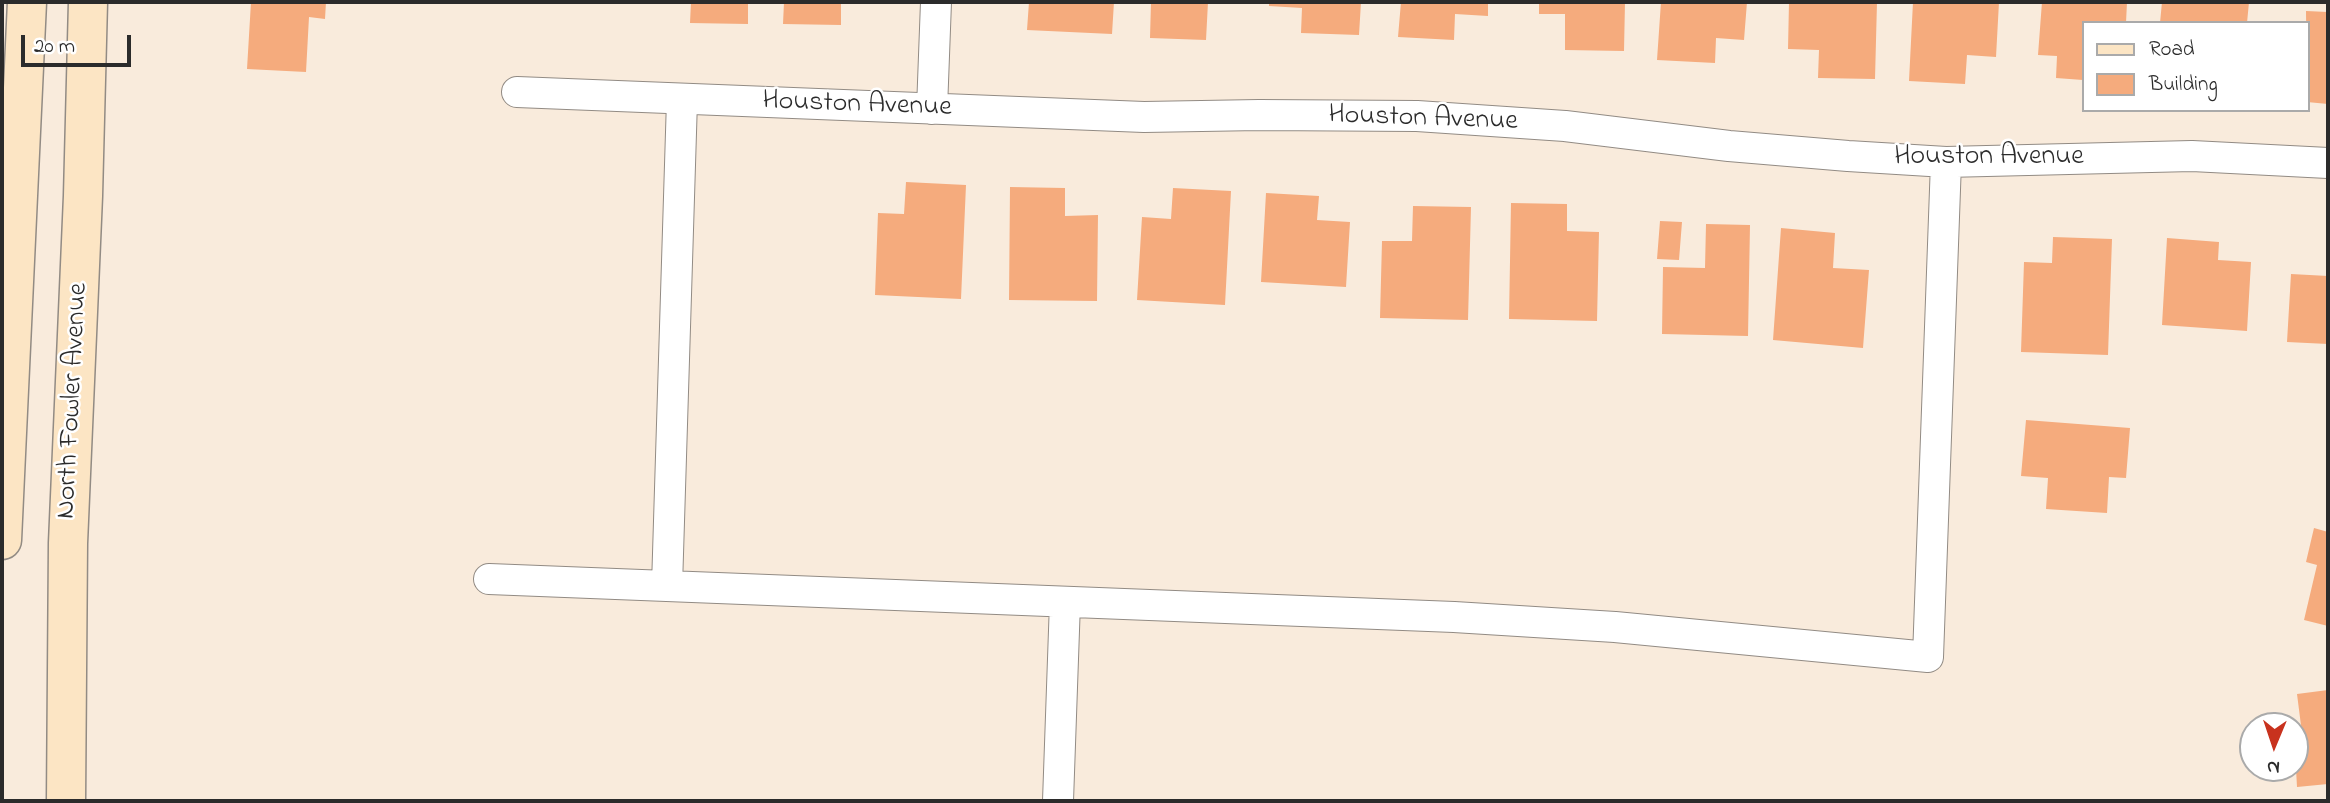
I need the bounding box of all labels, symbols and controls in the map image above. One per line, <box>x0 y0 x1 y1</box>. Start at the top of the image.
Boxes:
scale bar <box>24 21 135 65</box>
legend <box>2082 21 2309 112</box>
text: 20 m <box>34 32 75 62</box>
text: Road <box>2149 35 2195 65</box>
text: Building <box>2149 70 2218 100</box>
street label: Houston Avenue <box>762 86 952 126</box>
street label: Houston Avenue <box>1328 100 1518 140</box>
street label: Houston Avenue <box>1894 141 2084 175</box>
street label: North Fowler Avenue <box>51 282 97 520</box>
north arrow <box>2239 712 2309 782</box>
text: N <box>2266 753 2280 780</box>

